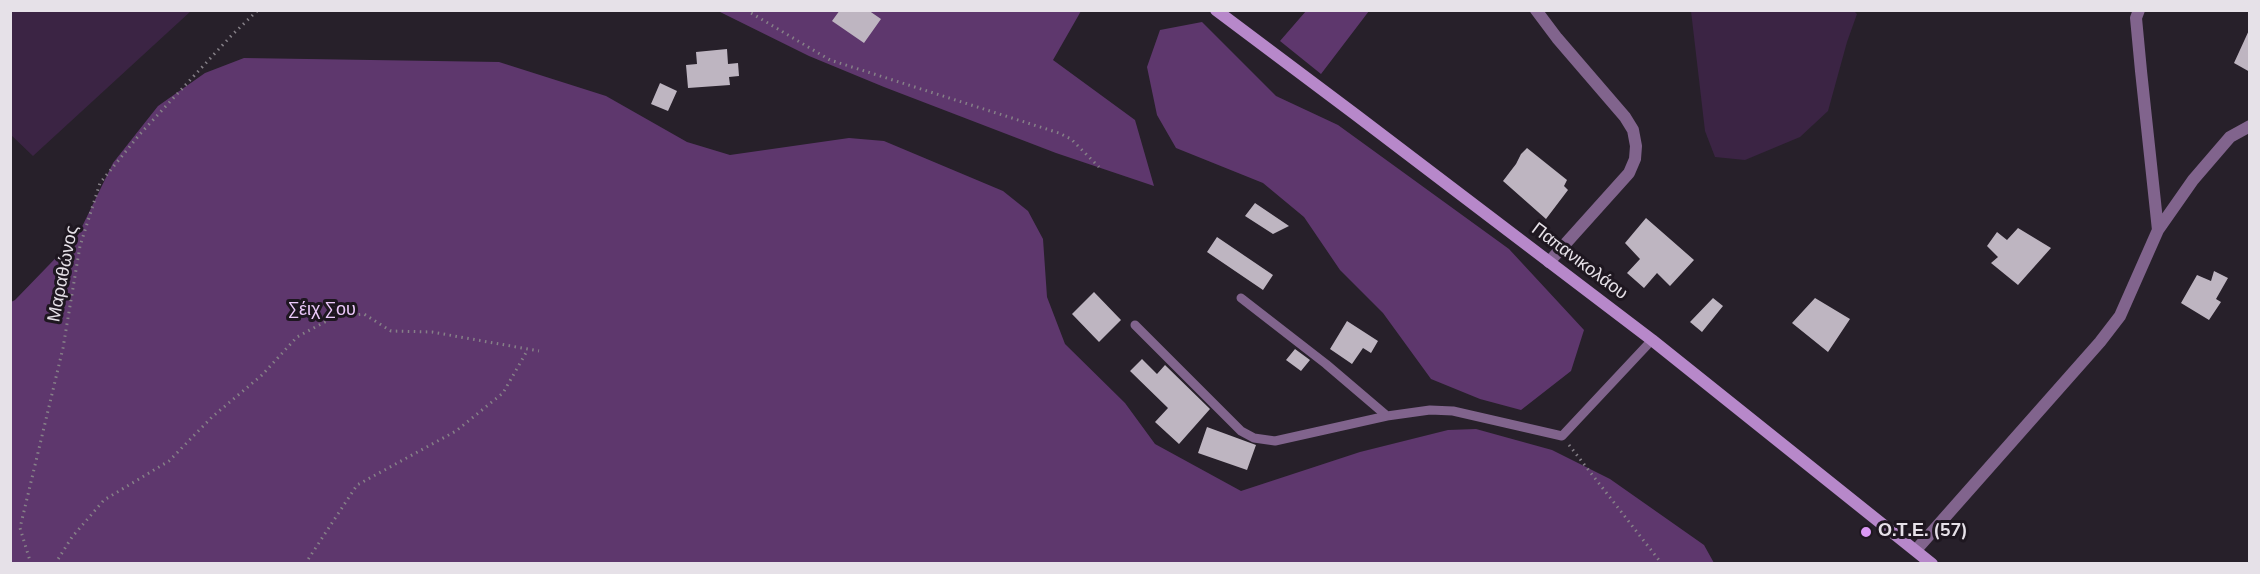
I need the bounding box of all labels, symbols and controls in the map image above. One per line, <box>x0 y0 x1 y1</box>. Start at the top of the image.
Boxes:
street label: Παπανικολάου <box>1527 219 1631 305</box>
street label: Μαραθώνος <box>44 224 84 324</box>
park label: Σέιχ Σου <box>288 300 356 322</box>
place label: Ο.Τ.Ε. (57) <box>1878 521 1968 543</box>
marker: Ο.Τ.Ε. (57) <box>1859 525 1873 539</box>

